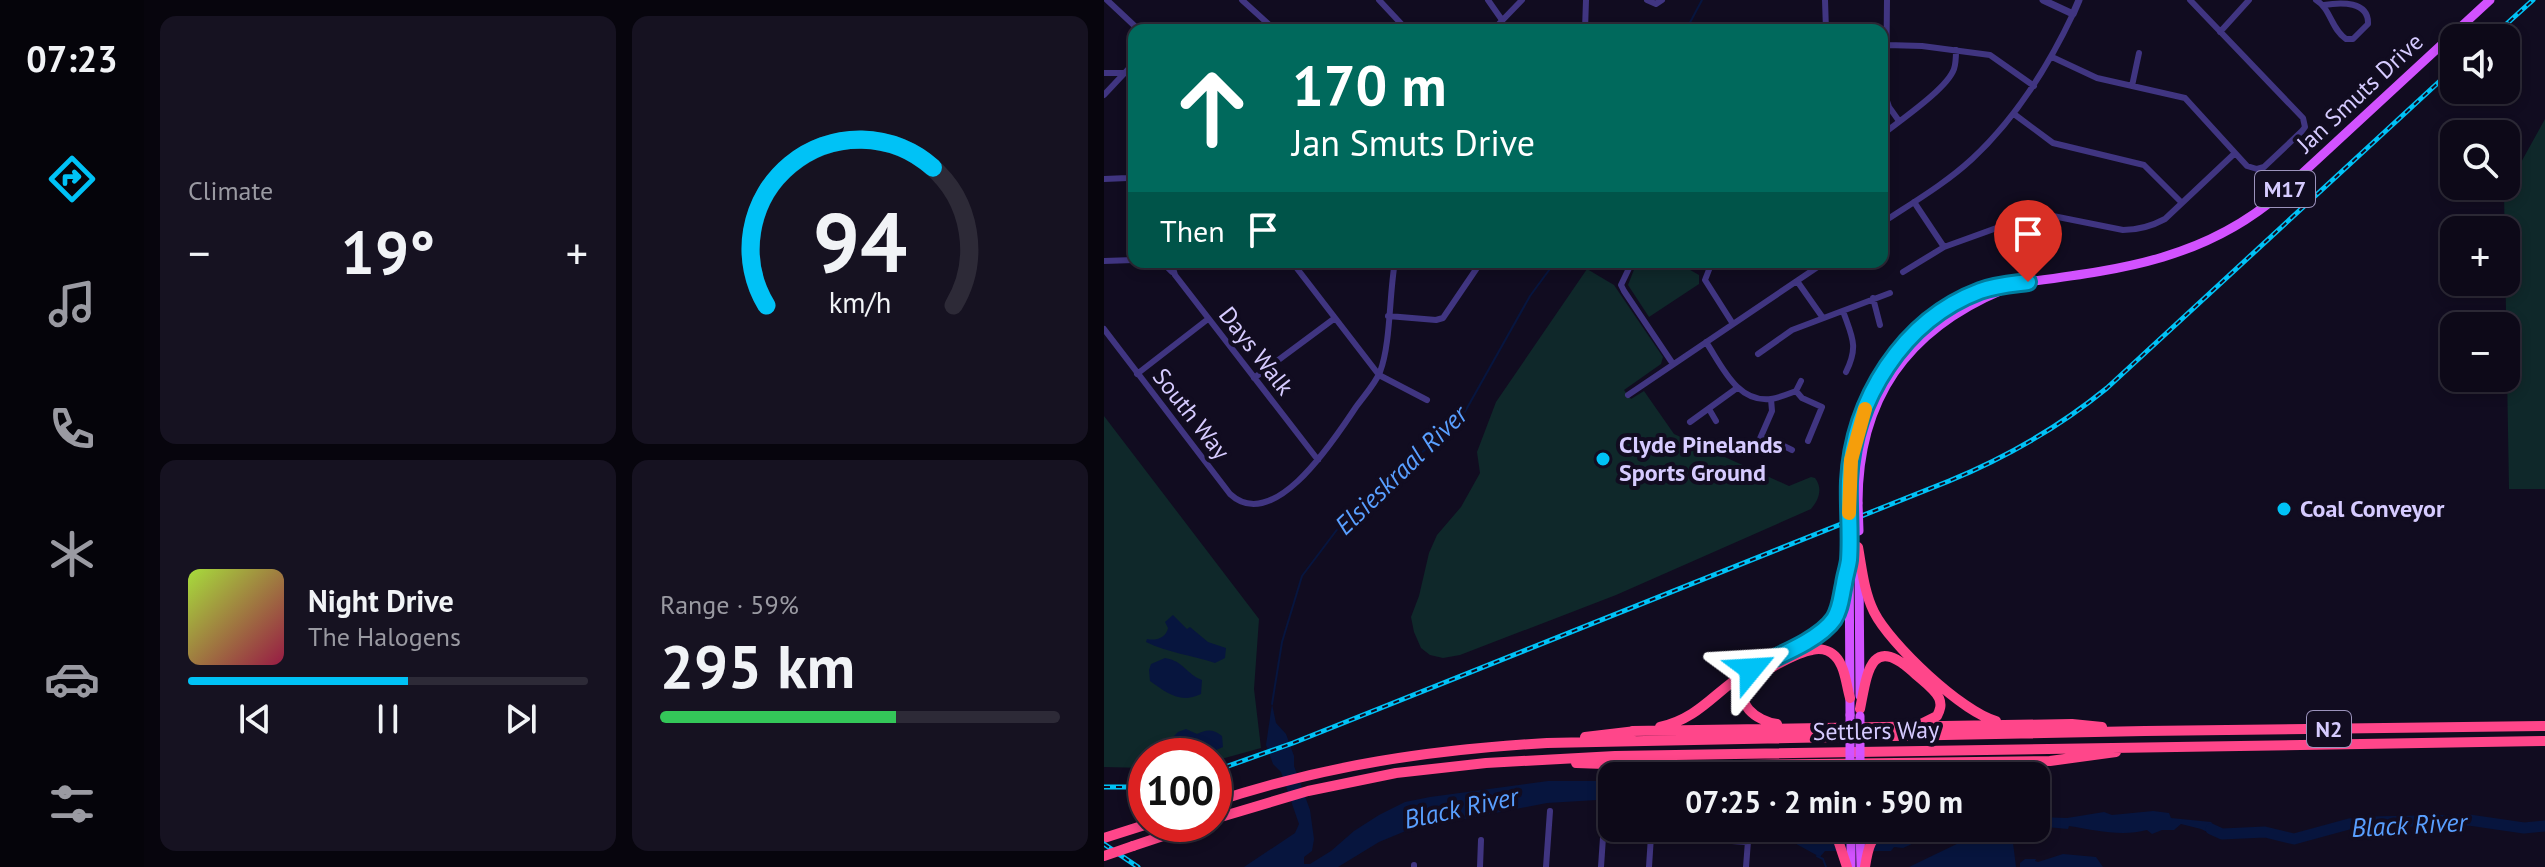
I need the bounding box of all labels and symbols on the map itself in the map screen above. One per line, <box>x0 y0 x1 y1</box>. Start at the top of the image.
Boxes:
street label: Jan Smuts Drive <box>2289 26 2429 160</box>
road number: M17 <box>2255 171 2315 207</box>
pin <box>1994 200 2062 282</box>
street label: Days Walk <box>1212 300 1301 402</box>
street label: South Way <box>1146 362 1237 466</box>
water label: Elsieskraal River <box>1327 397 1475 541</box>
place label: Clyde Pinelands Sports Ground <box>1619 429 1783 488</box>
marker: Clyde Pinelands Sports Ground <box>1594 450 1612 468</box>
place label: Coal Conveyor <box>2300 493 2445 524</box>
marker: Coal Conveyor <box>2275 500 2293 518</box>
position arrow <box>1709 627 1793 711</box>
road number: N2 <box>2307 711 2351 747</box>
street label: Settlers Way <box>1812 714 1940 747</box>
speed limit sign: 100 <box>1128 738 1232 842</box>
water label: Black River <box>1401 779 1522 836</box>
water label: Black River <box>2350 805 2469 844</box>

